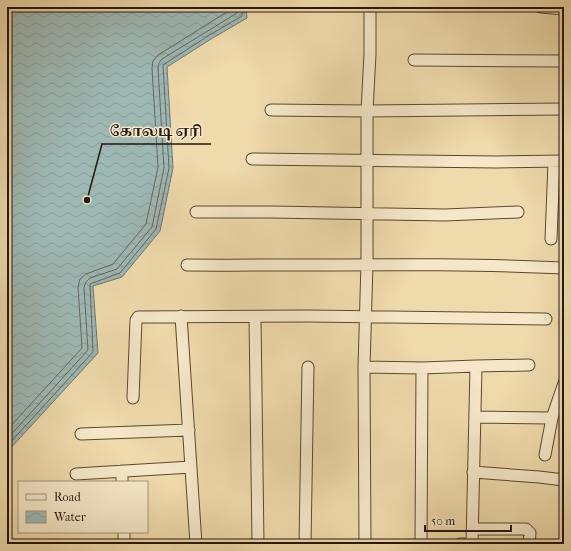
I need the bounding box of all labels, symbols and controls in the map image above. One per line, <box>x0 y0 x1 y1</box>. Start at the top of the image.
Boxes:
callout: கோலடி ஏரி <box>102 118 211 144</box>
text: கோலடி ஏரி <box>110 123 202 141</box>
legend <box>18 481 148 533</box>
text: Road <box>54 490 81 504</box>
scale bar <box>425 507 511 533</box>
text: Water <box>53 510 87 524</box>
text: 50 m <box>431 514 455 528</box>

